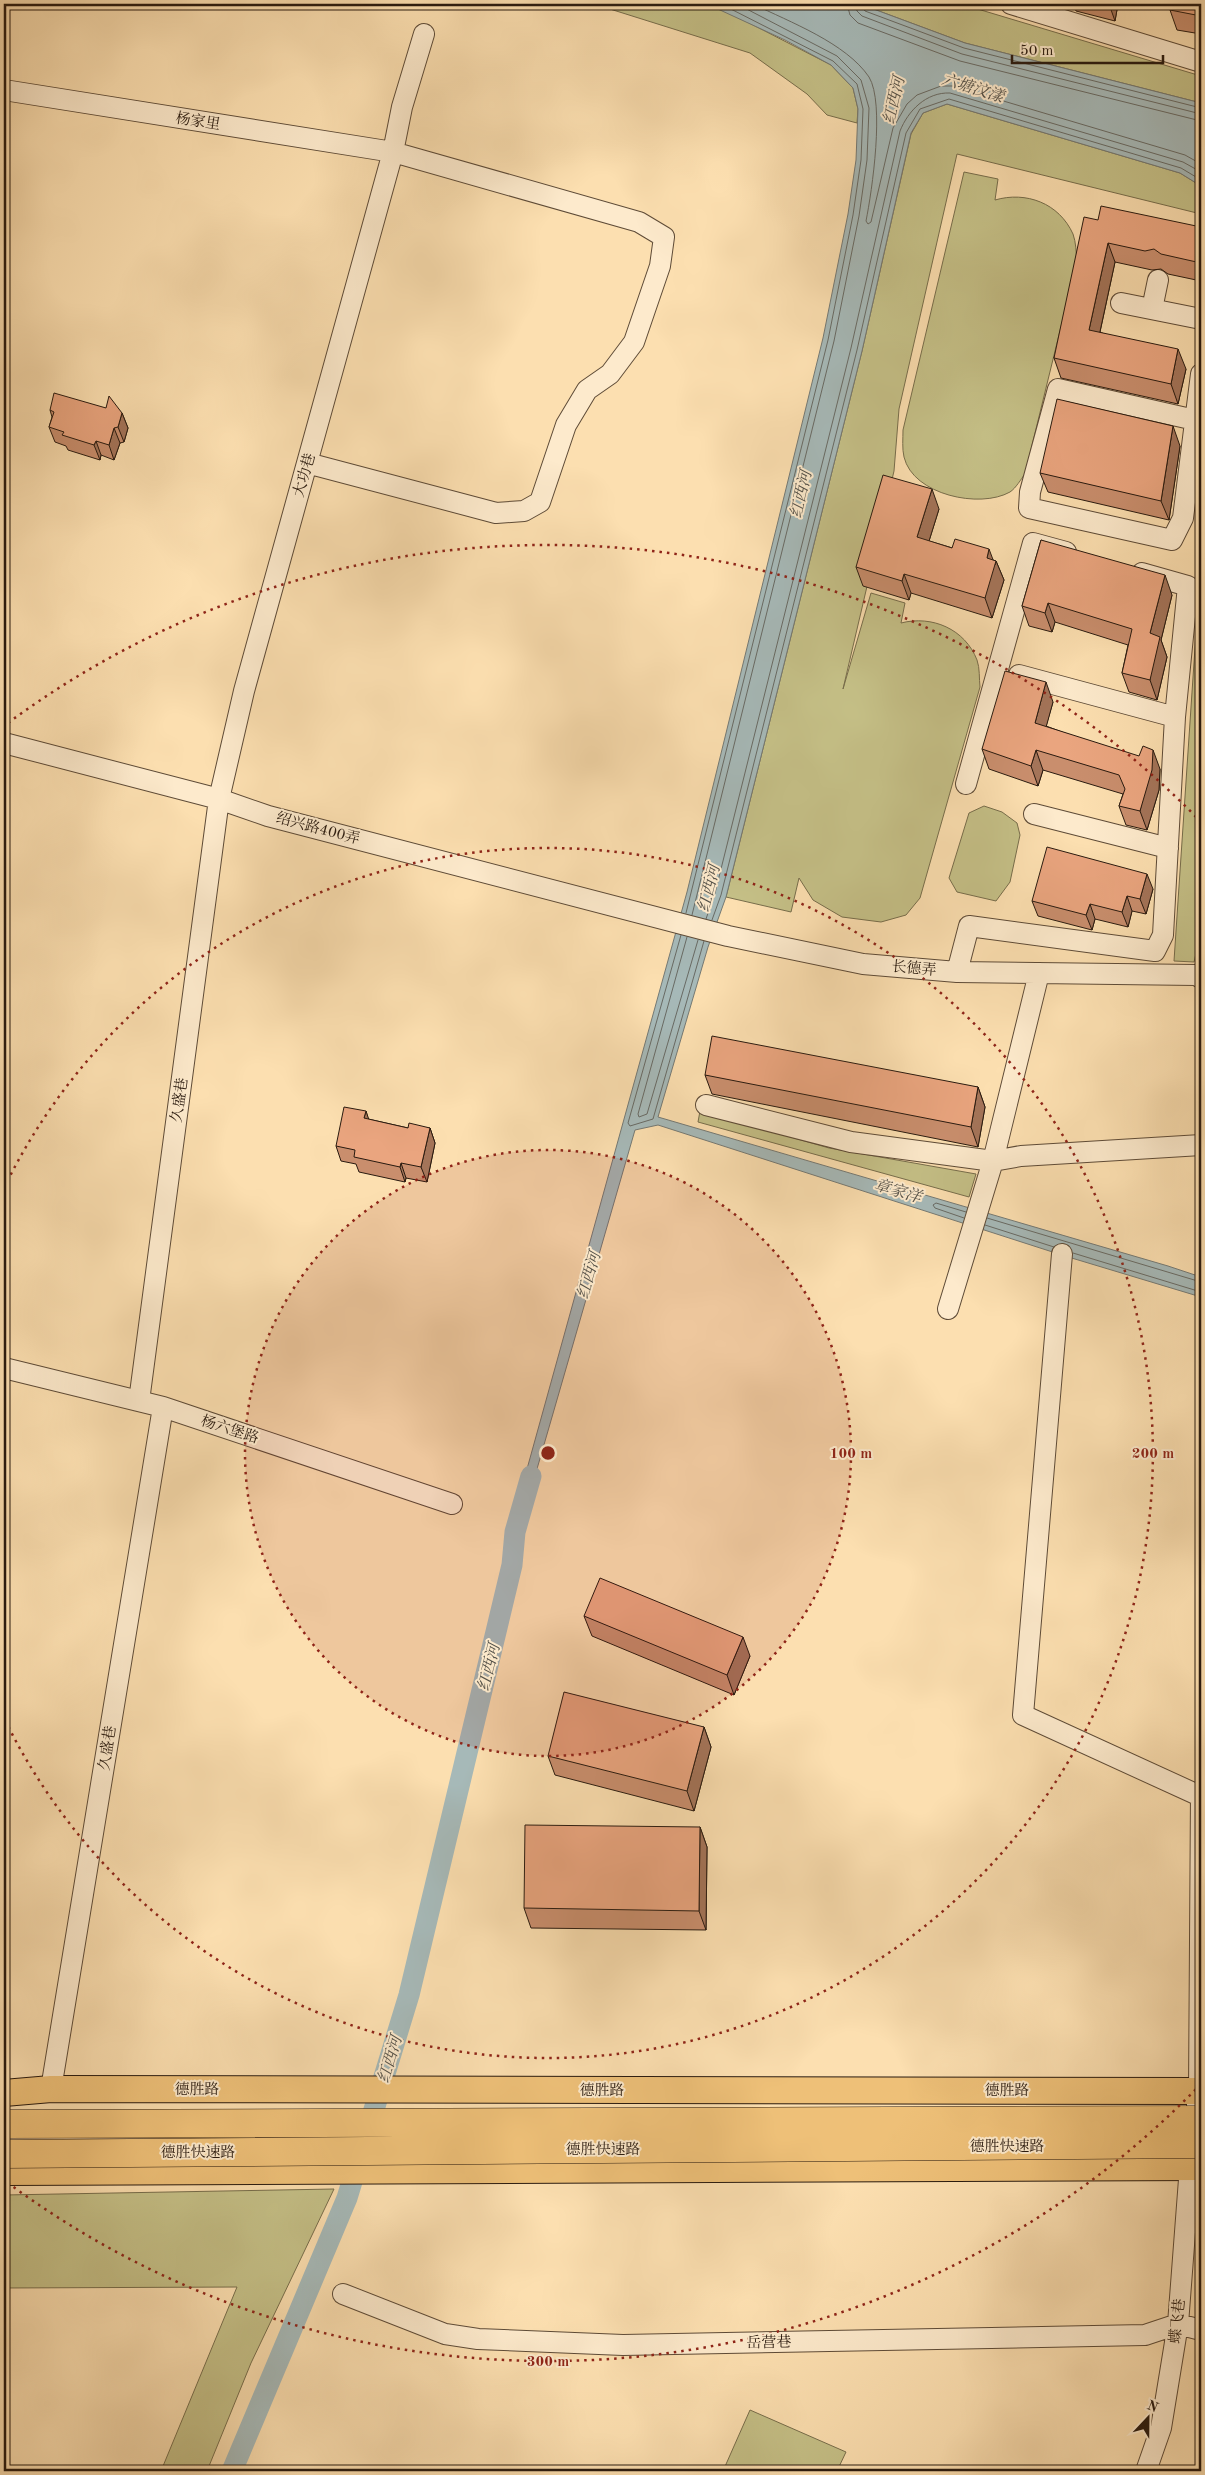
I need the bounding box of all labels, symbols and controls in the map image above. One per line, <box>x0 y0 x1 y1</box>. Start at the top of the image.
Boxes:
scale bar <box>1012 32 1164 64</box>
text: 50 m <box>1020 44 1054 59</box>
water label: 六塘汶漾 <box>939 70 1008 107</box>
water label: 红西河 <box>880 72 909 126</box>
street label: 杨家里 <box>174 110 221 133</box>
street label: 大功巷 <box>290 451 319 499</box>
water label: 红西河 <box>787 466 816 520</box>
street label: 绍兴路400弄 <box>274 809 362 848</box>
water label: 红西河 <box>694 860 724 914</box>
street label: 长德弄 <box>891 958 937 979</box>
street label: 久盛巷 <box>167 1076 191 1124</box>
water label: 章家洋 <box>872 1175 925 1207</box>
water label: 红西河 <box>574 1247 605 1301</box>
street label: 杨六堡路 <box>199 1412 261 1447</box>
centre of rings <box>539 1444 557 1462</box>
text: 100 m <box>830 1447 872 1462</box>
text: 200 m <box>1132 1447 1174 1462</box>
water label: 红西河 <box>474 1639 504 1693</box>
street label: 久盛巷 <box>95 1724 119 1772</box>
water label: 红西河 <box>374 2031 406 2085</box>
street label: 德胜路 <box>174 2081 220 2098</box>
street label: 德胜路 <box>579 2082 625 2099</box>
street label: 德胜路 <box>984 2082 1030 2099</box>
street label: 德胜快速路 <box>969 2138 1045 2155</box>
street label: 德胜快速路 <box>565 2141 641 2158</box>
street label: 德胜快速路 <box>160 2144 236 2161</box>
street label: 蝶飞巷 <box>1167 2298 1188 2344</box>
street label: 岳营巷 <box>746 2334 792 2351</box>
text: 300 m <box>527 2355 569 2370</box>
north arrow <box>1122 2392 1172 2442</box>
text: N <box>1145 2398 1160 2415</box>

